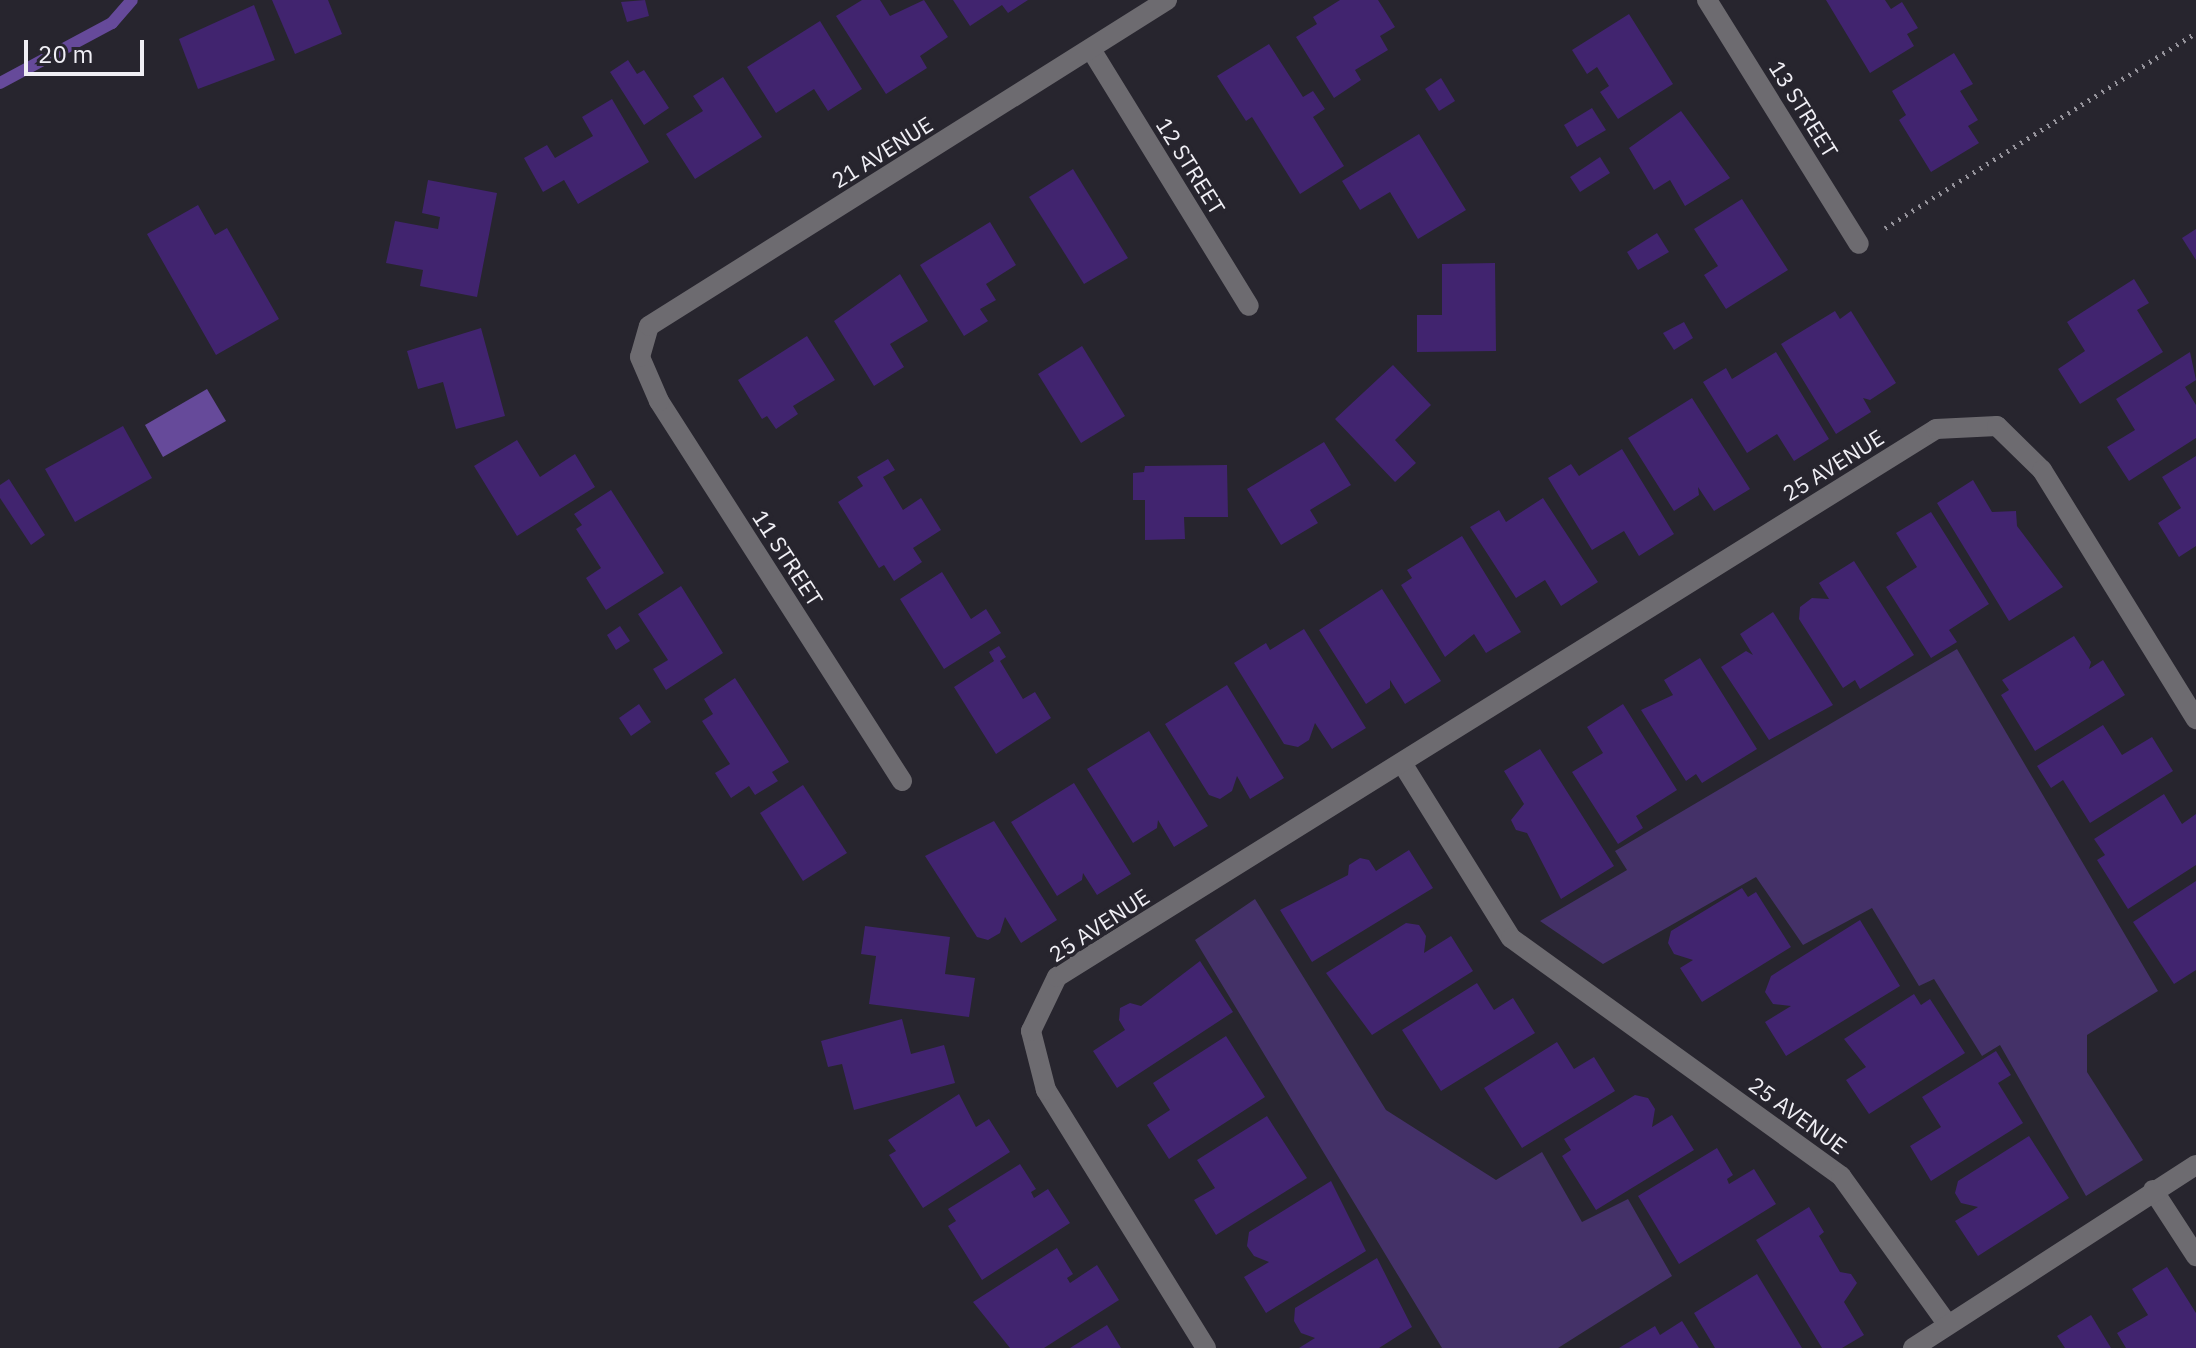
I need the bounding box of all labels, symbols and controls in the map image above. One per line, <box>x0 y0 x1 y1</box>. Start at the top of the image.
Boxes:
scale bar <box>28 24 148 74</box>
text: 20 m <box>38 38 93 70</box>
street label: 13 STREET <box>1764 56 1844 162</box>
street label: 21 AVENUE <box>827 111 937 193</box>
street label: 12 STREET <box>1151 113 1231 219</box>
street label: 25 AVENUE <box>1778 424 1888 506</box>
street label: 11 STREET <box>747 505 829 611</box>
street label: 25 AVENUE <box>1044 883 1154 967</box>
street label: 25 AVENUE <box>1744 1071 1852 1159</box>

